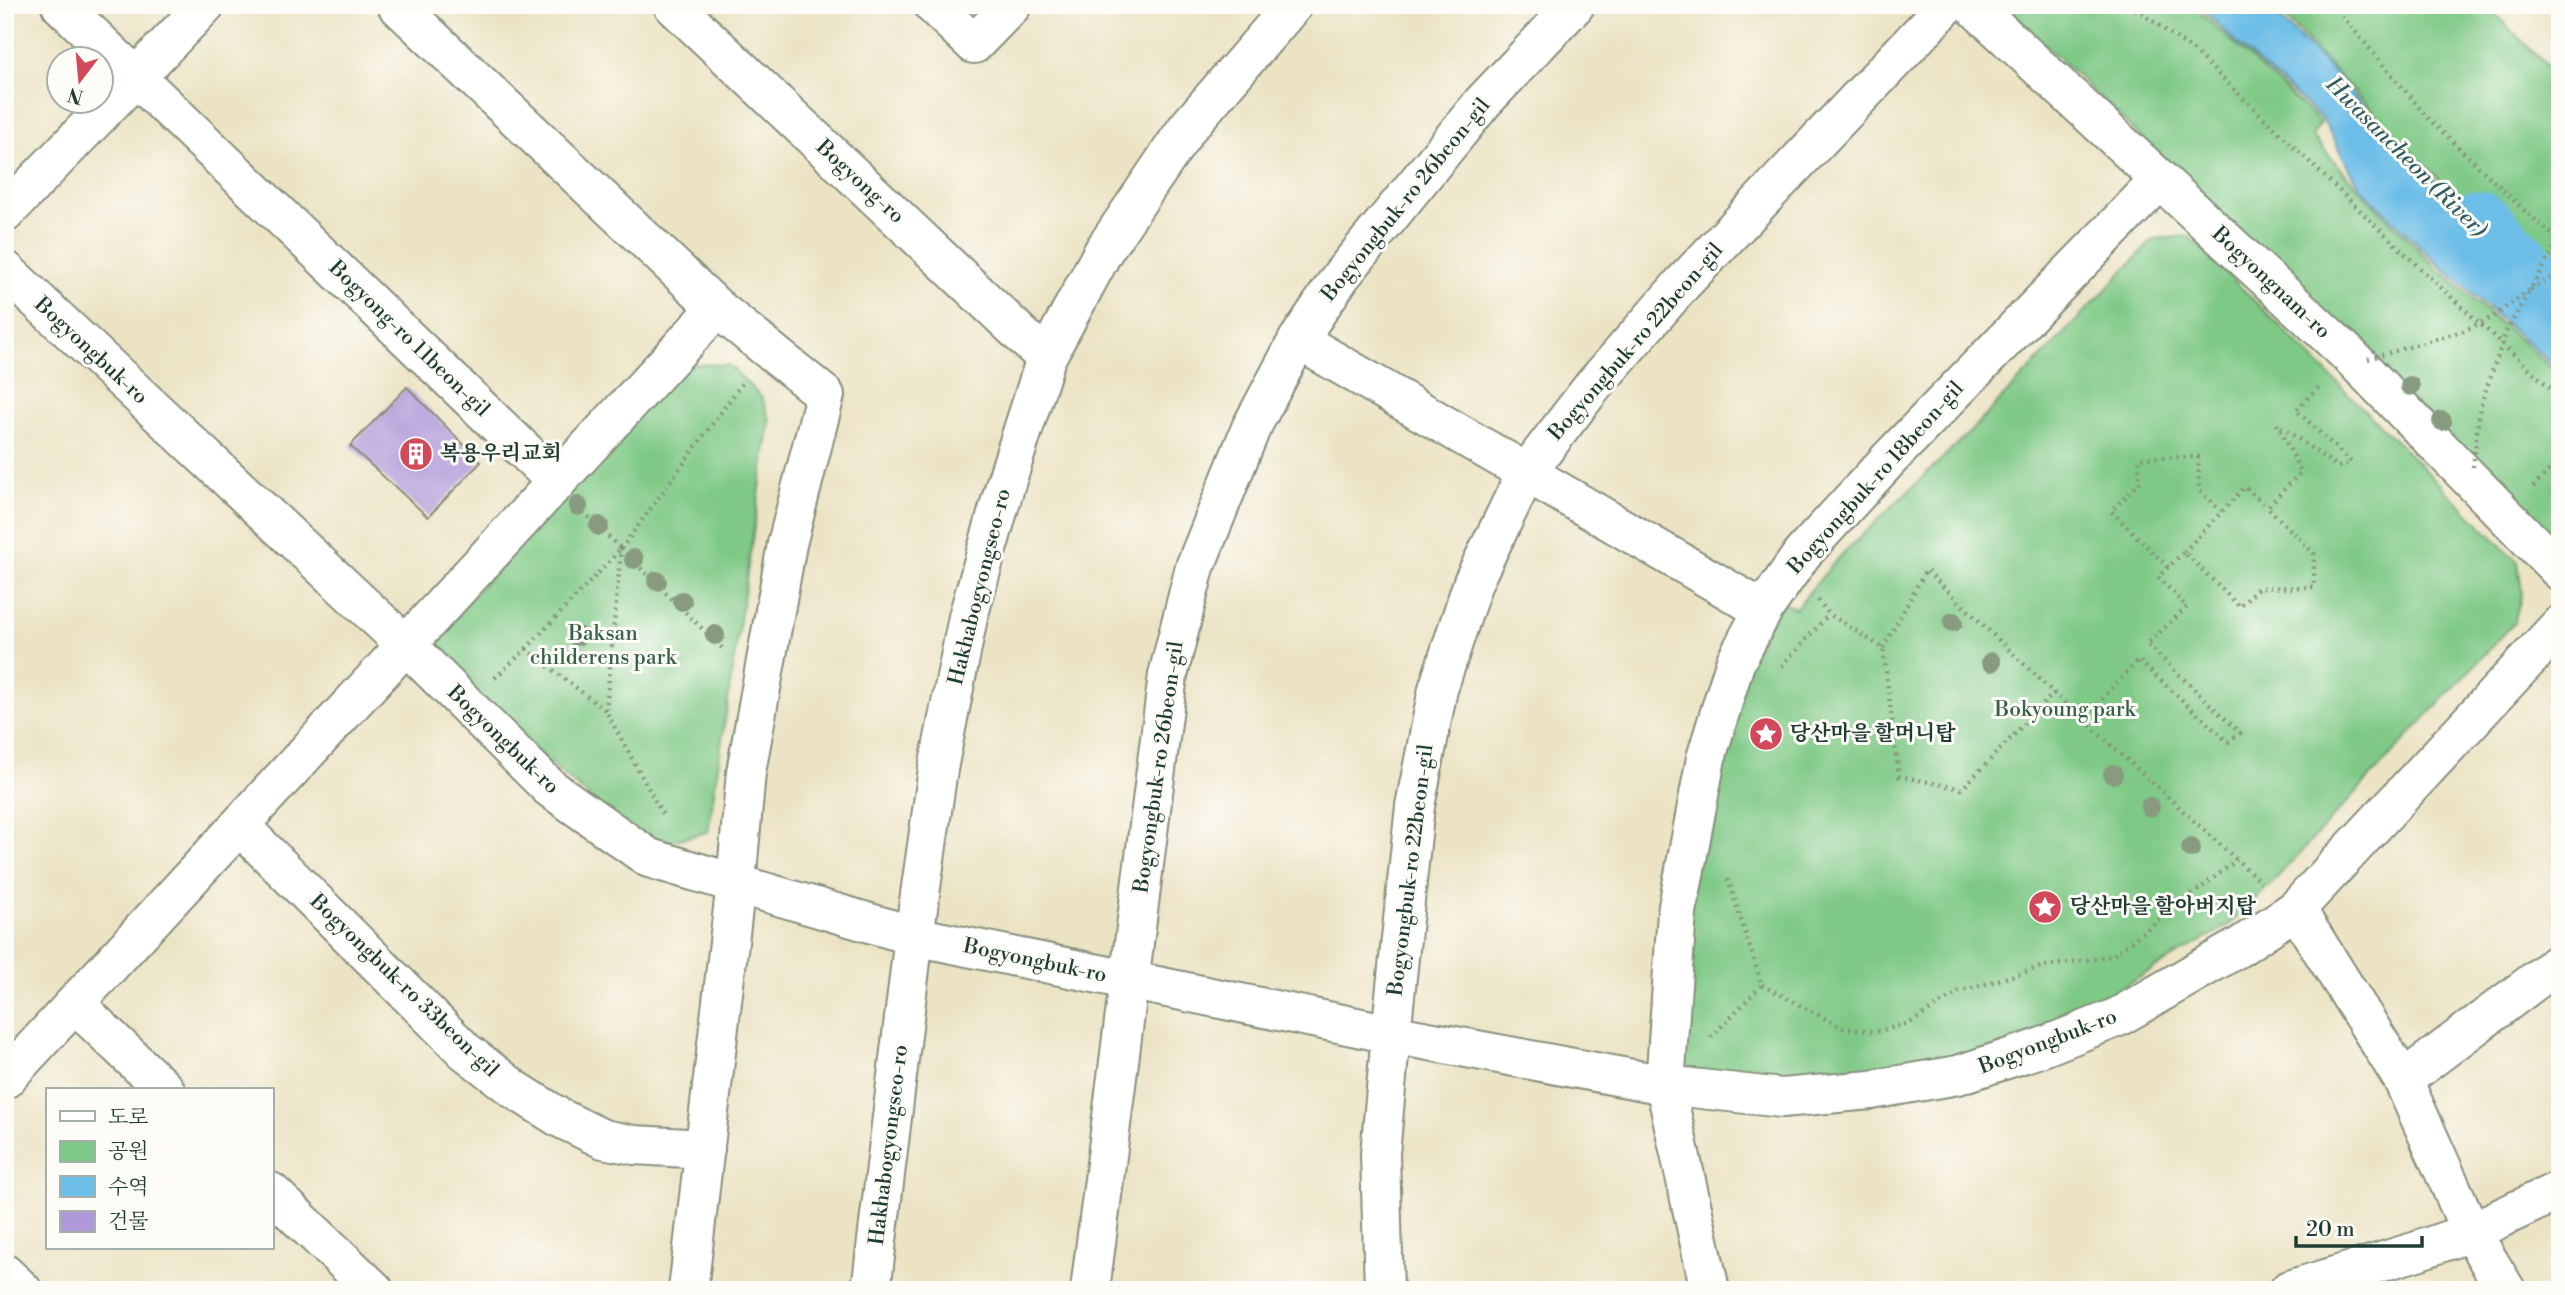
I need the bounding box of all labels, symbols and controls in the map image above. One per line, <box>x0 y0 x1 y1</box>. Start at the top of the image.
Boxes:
north arrow <box>46 46 116 116</box>
water label: Hwasancheon (River) <box>2319 70 2493 244</box>
text: N <box>65 82 86 109</box>
street label: Bogyongbuk-ro 26beon-gil <box>1315 93 1496 308</box>
street label: Bogyong-ro <box>810 134 910 229</box>
street label: Bogyongnam-ro <box>2205 221 2336 345</box>
street label: Bogyongbuk-ro 22beon-gil <box>1542 238 1729 447</box>
street label: Bogyong-ro 11beon-gil <box>322 255 495 423</box>
street label: Bogyongbuk-ro <box>28 291 153 410</box>
street label: Bogyongbuk-ro 18beon-gil <box>1782 376 1970 581</box>
building icon: 복용우리교회 <box>397 435 435 473</box>
place label: 복용우리교회 <box>440 441 562 467</box>
street label: Hakhabogyongseo-ro <box>943 486 1017 688</box>
park label: Baksan childerens park <box>530 621 677 671</box>
street label: Bogyongbuk-ro 26beon-gil <box>1128 639 1190 896</box>
street label: Bogyongbuk-ro <box>441 679 564 800</box>
park label: Bokyoung park <box>1993 697 2137 723</box>
place icon: 당산마을 할머니탑 <box>1747 715 1785 753</box>
place label: 당산마을 할머니탑 <box>1790 721 1956 747</box>
street label: Bogyongbuk-ro 22beon-gil <box>1383 743 1439 998</box>
street label: Bogyongbuk-ro 33beon-gil <box>303 888 504 1083</box>
place icon: 당산마을 할아버지탑 <box>2026 888 2064 926</box>
place label: 당산마을 할아버지탑 <box>2070 894 2257 920</box>
street label: Bogyongbuk-ro <box>960 933 1109 989</box>
street label: Bogyongbuk-ro <box>1974 1004 2121 1081</box>
street label: Hakhabogyongseo-ro <box>864 1043 914 1247</box>
legend <box>46 1088 273 1250</box>
text: 도로 <box>108 1105 149 1131</box>
text: 공원 <box>108 1139 149 1165</box>
text: 수역 <box>108 1175 149 1201</box>
scale bar <box>2296 1204 2422 1248</box>
text: 건물 <box>108 1209 149 1235</box>
text: 20 m <box>2306 1217 2355 1243</box>

